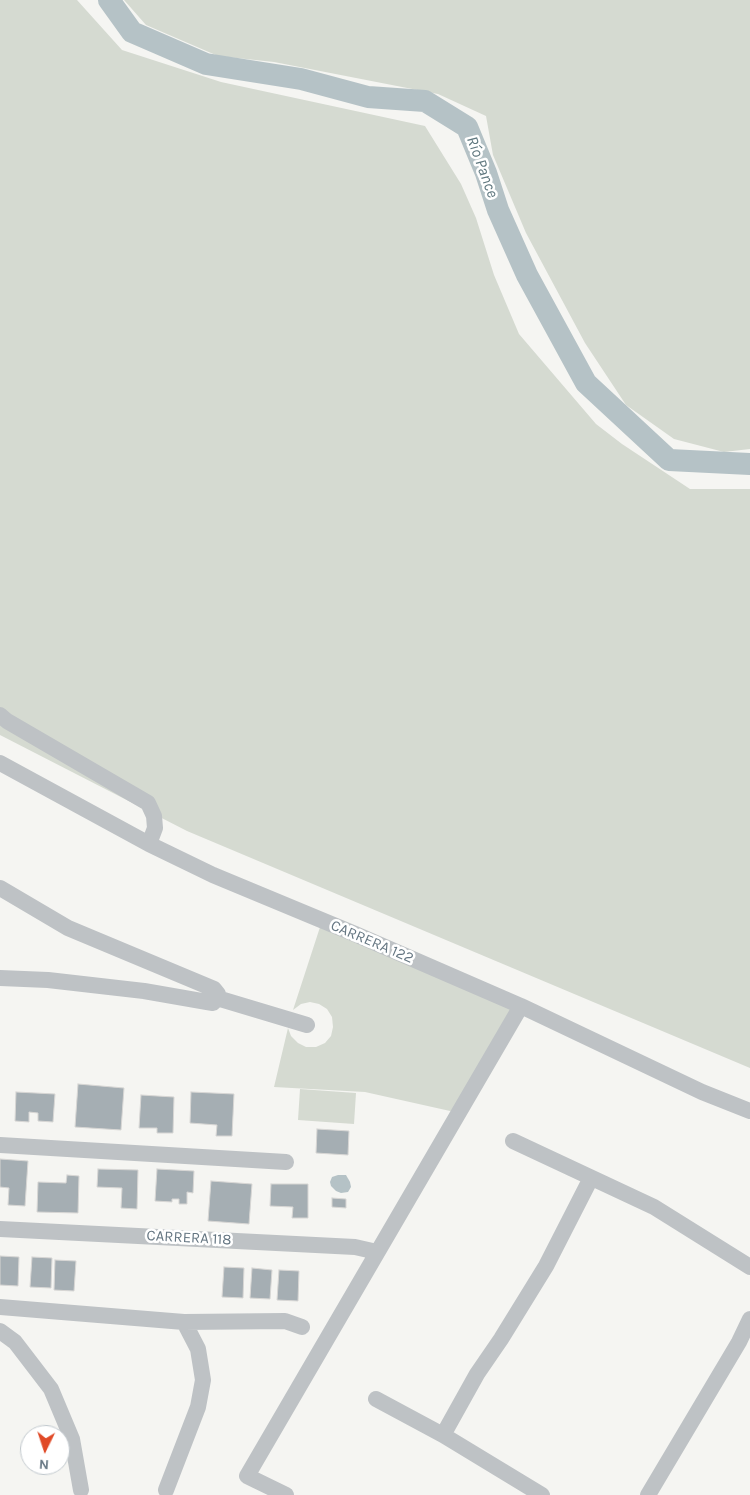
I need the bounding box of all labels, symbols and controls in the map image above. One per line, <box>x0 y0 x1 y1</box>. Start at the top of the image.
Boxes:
water label: Río Pance <box>462 134 502 200</box>
street label: CARRERA 122 <box>328 916 416 968</box>
street label: CARRERA 118 <box>146 1227 232 1249</box>
north arrow <box>20 1425 70 1475</box>
text: N <box>38 1456 50 1473</box>

